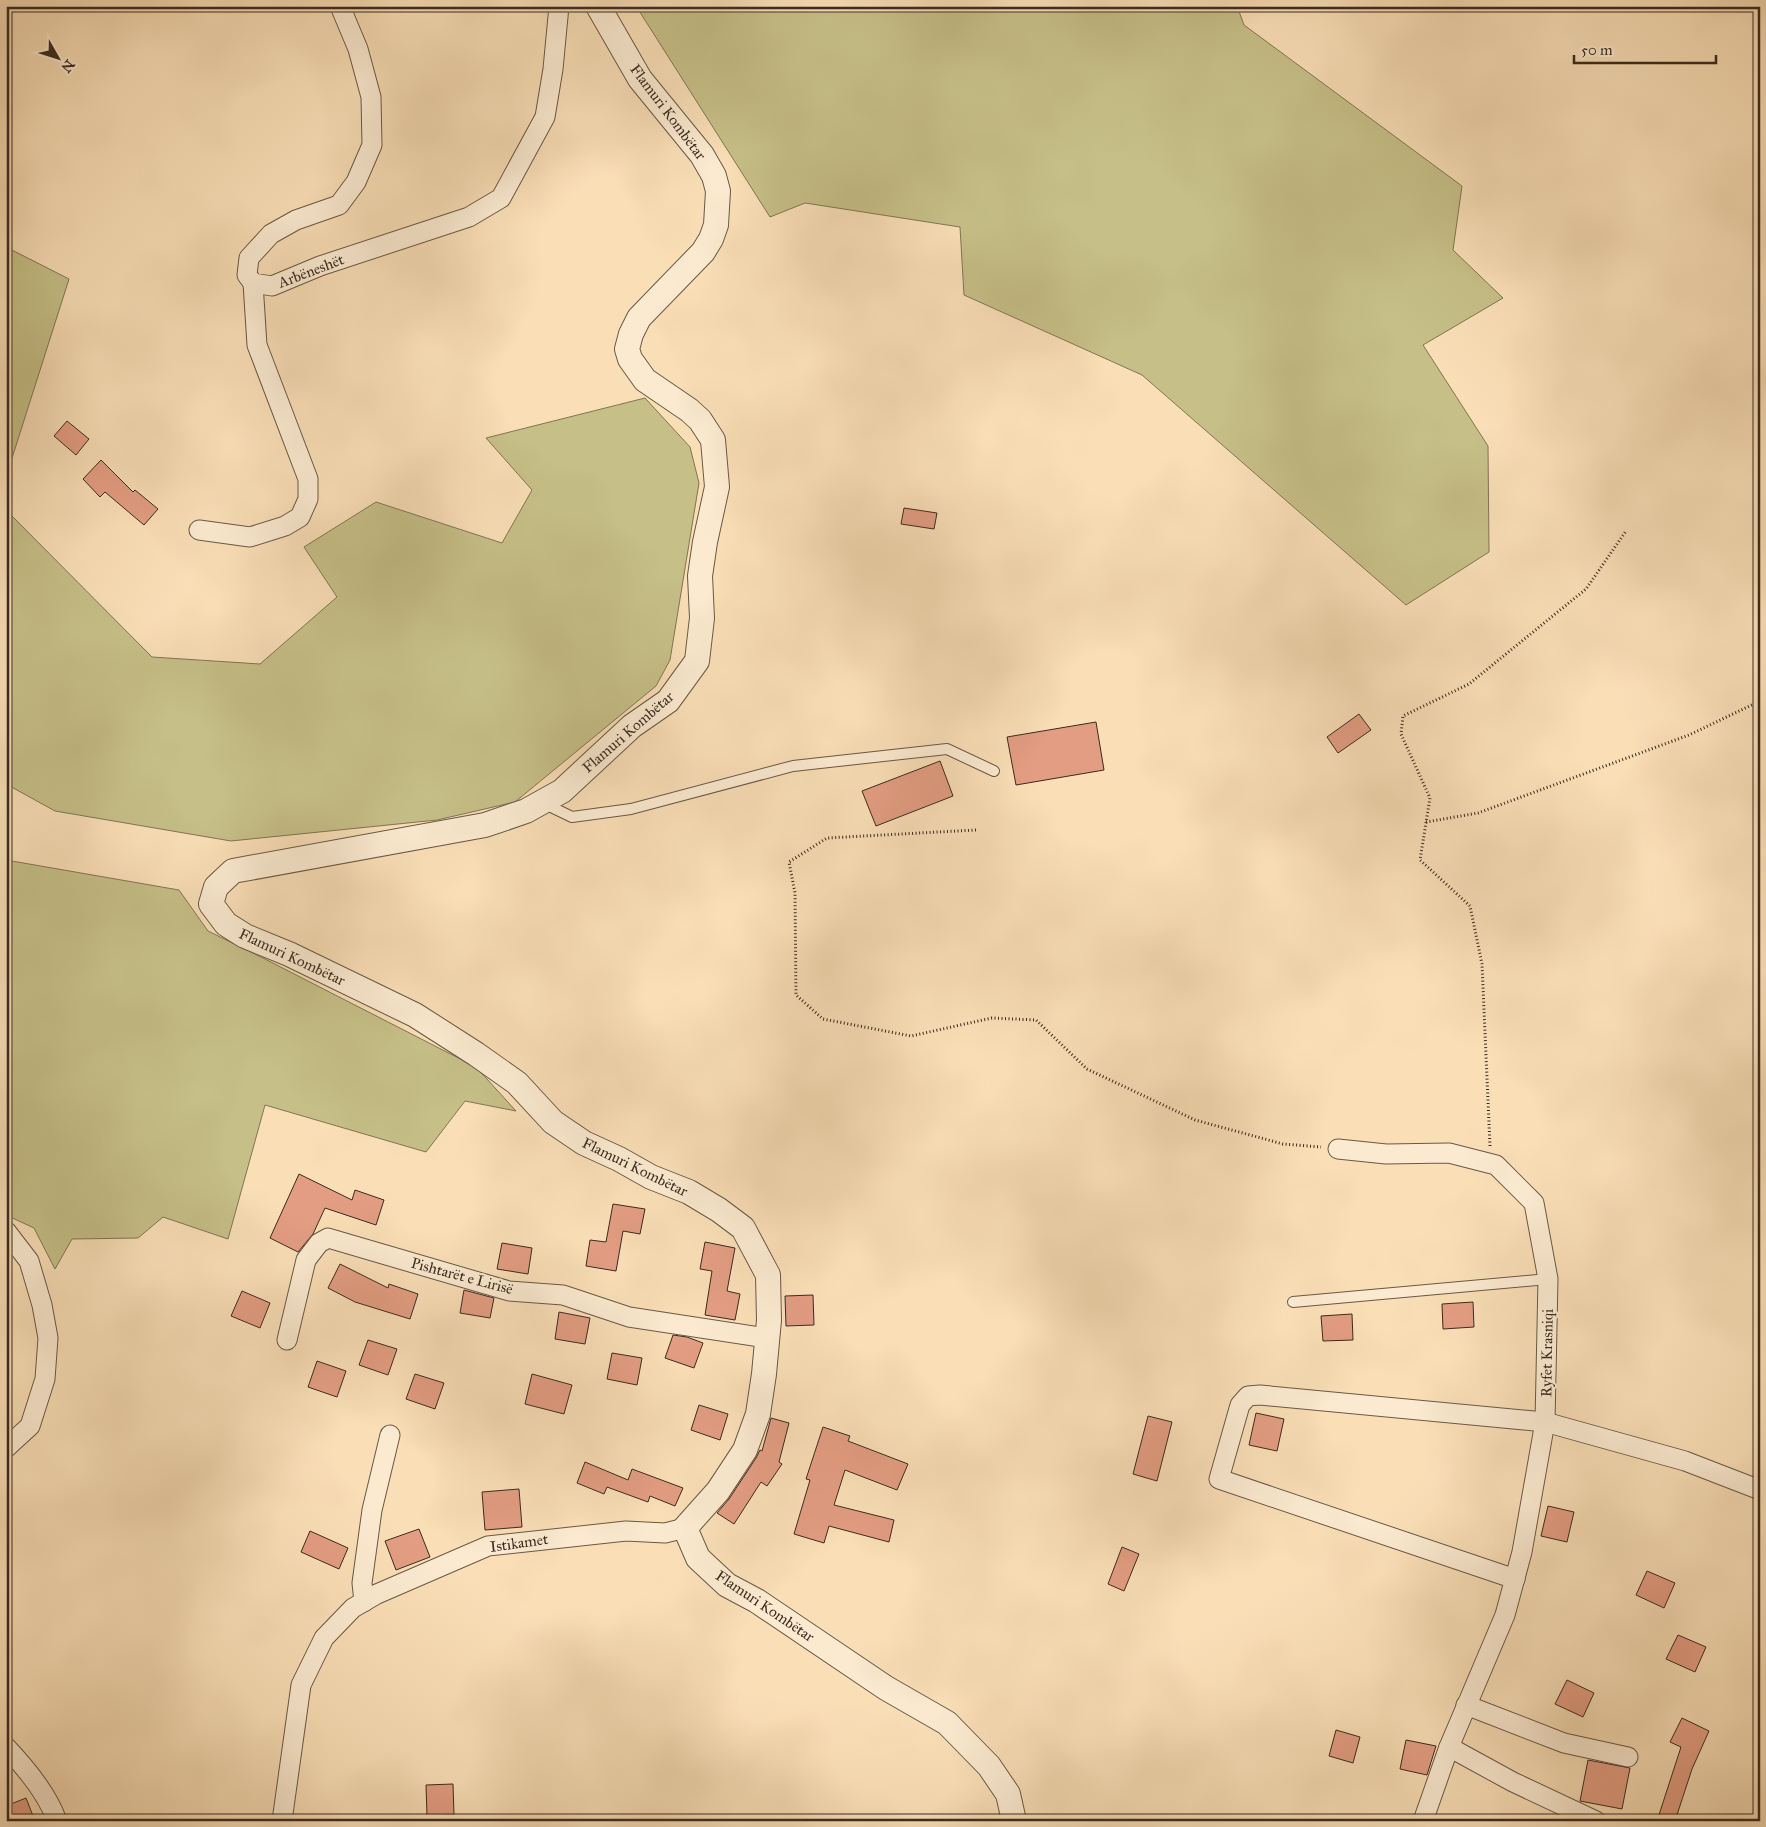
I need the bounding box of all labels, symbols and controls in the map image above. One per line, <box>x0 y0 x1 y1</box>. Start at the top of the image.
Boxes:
north arrow <box>32 32 82 82</box>
scale bar <box>1574 32 1716 64</box>
text: 50 m <box>1581 41 1613 59</box>
text: N <box>57 56 78 76</box>
street label: Flamuri Kombëtar <box>626 61 710 164</box>
street label: Arbëneshët <box>275 250 347 292</box>
street label: Flamuri Kombëtar <box>579 687 678 777</box>
street label: Flamuri Kombëtar <box>236 925 348 990</box>
street label: Flamuri Kombëtar <box>579 1134 691 1200</box>
street label: Pishtarët e Lirisë <box>409 1254 515 1298</box>
street label: Ryfet Krasniqi <box>1537 1309 1558 1397</box>
street label: Istikamet <box>489 1530 550 1556</box>
street label: Flamuri Kombëtar <box>712 1566 818 1646</box>

